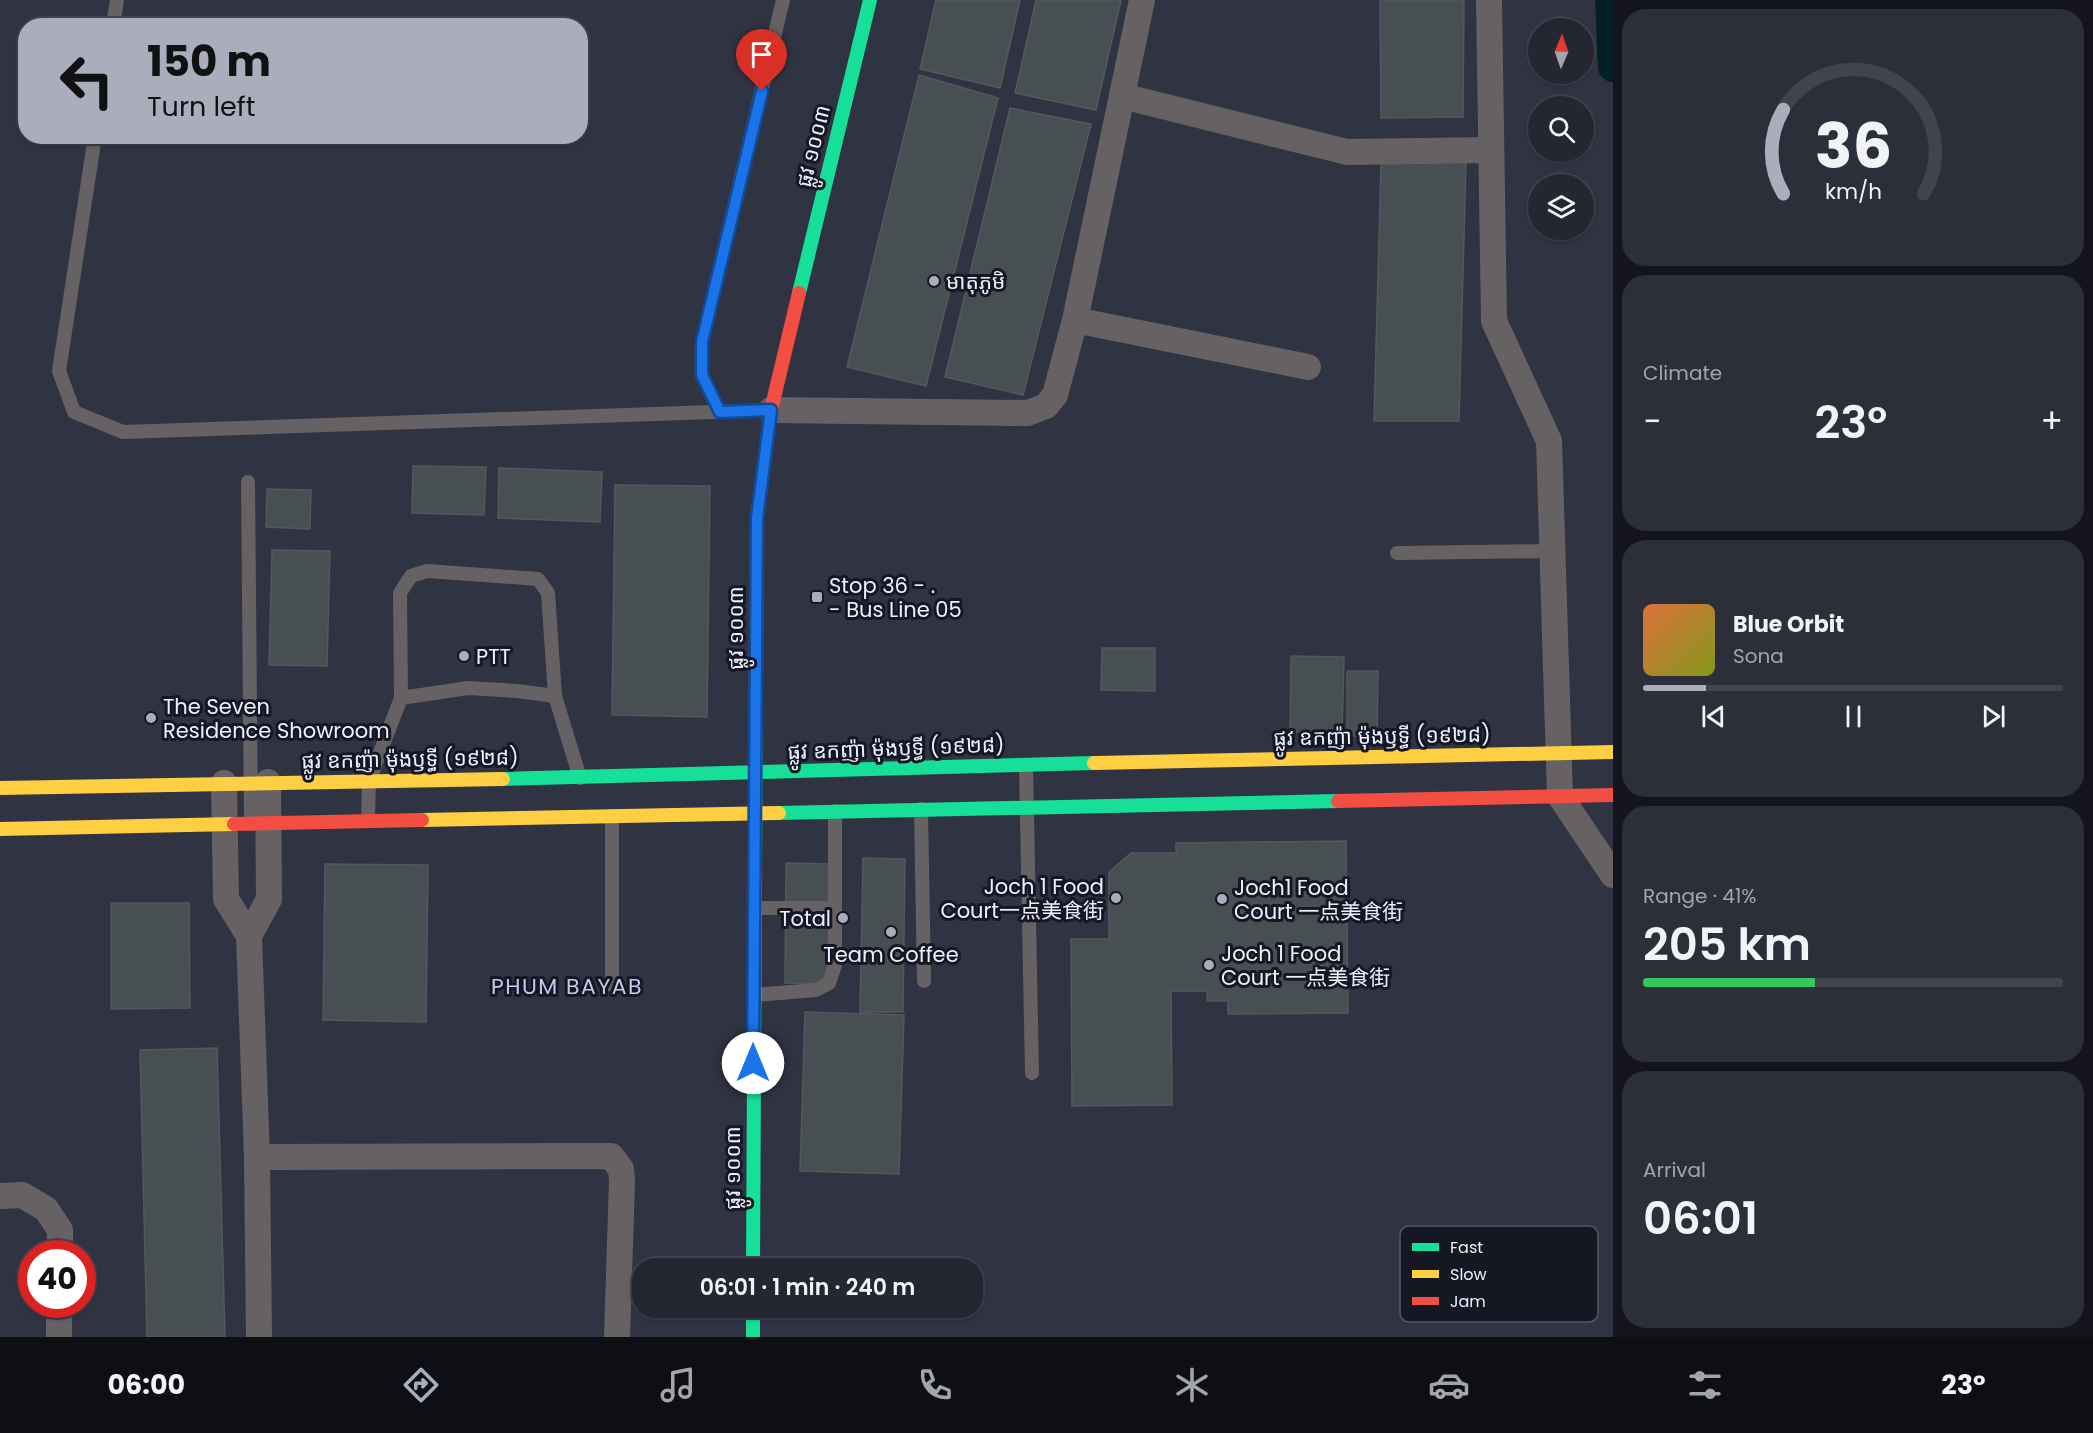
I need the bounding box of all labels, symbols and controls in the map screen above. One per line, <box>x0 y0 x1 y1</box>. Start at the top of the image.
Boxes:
north arrow <box>1528 18 1594 84</box>
map controls <box>1528 18 1594 240</box>
pin <box>736 29 787 91</box>
text: 150 m <box>147 32 271 91</box>
icon: arrive <box>745 38 778 71</box>
icon: left <box>48 42 126 120</box>
text: Turn left <box>147 88 256 125</box>
button: search <box>1528 96 1594 162</box>
street label: ផ្លូវ ១០០៣ <box>789 102 842 191</box>
text: 36 <box>1814 102 1892 190</box>
button: layers <box>1528 174 1594 240</box>
text: km/h <box>1824 177 1882 208</box>
place label: មាតុភូមិ <box>946 267 1005 296</box>
marker: មាតុភូមិ <box>927 274 941 288</box>
text: Climate <box>1643 359 1722 387</box>
text: 23° <box>1814 391 1887 454</box>
text: − <box>1643 398 1661 445</box>
text: + <box>2040 398 2063 445</box>
place label: Stop 36 - . - Bus Line 05 <box>829 571 962 624</box>
street label: ផ្លូវ ១០០៣ <box>721 586 755 670</box>
marker: Stop 36 - . - Bus Line 05 <box>810 590 824 604</box>
text: Blue Orbit <box>1733 609 1844 640</box>
place label: PTT <box>476 642 511 671</box>
text: Sona <box>1733 642 1784 670</box>
marker: PTT <box>457 649 471 663</box>
place label: The Seven Residence Showroom <box>163 692 390 745</box>
icon: previous <box>1697 700 1730 733</box>
icon: pause <box>1837 700 1870 733</box>
icon: next <box>1977 700 2010 733</box>
marker: The Seven Residence Showroom <box>144 711 158 725</box>
street label: ផ្លូវ ឧកញ៉ា ម៉ុងឫទ្ធី (១៩២៨) <box>1273 720 1491 758</box>
street label: ផ្លូវ ឧកញ៉ា ម៉ុងឫទ្ធី (១៩២៨) <box>787 730 1005 771</box>
street label: ផ្លូវ ឧកញ៉ា ម៉ុងឫទ្ធី (១៩២៨) <box>301 743 519 781</box>
place label: Joch 1 Food Court一点美食街 <box>940 872 1104 925</box>
place label: Joch1 Food Court 一点美食街 <box>1234 873 1403 926</box>
text: Range · 41% <box>1643 882 1756 910</box>
marker: Joch 1 Food Court一点美食街 <box>1109 891 1123 905</box>
marker: Joch1 Food Court 一点美食街 <box>1215 892 1229 906</box>
place label: Total <box>779 904 831 933</box>
marker: Total <box>836 911 850 925</box>
text: 205 km <box>1643 913 1811 976</box>
marker: Team Coffee <box>884 925 898 939</box>
place label: Joch 1 Food Court 一点美食街 <box>1221 939 1390 992</box>
place label: Team Coffee <box>823 940 959 969</box>
marker: Joch 1 Food Court 一点美食街 <box>1202 958 1216 972</box>
district label: PHUM BAYAB <box>491 971 643 1002</box>
position arrow <box>721 1031 785 1095</box>
street label: ផ្លូវ ១០០៣ <box>718 1126 752 1210</box>
text: Arrival <box>1643 1156 1706 1184</box>
text: 06:01 <box>1643 1187 1758 1250</box>
legend <box>1400 1226 1598 1322</box>
text: Fast <box>1450 1236 1483 1259</box>
speed limit sign: 40 <box>18 1240 96 1318</box>
text: Slow <box>1450 1263 1487 1286</box>
text: 06:01 · 1 min · 240 m <box>700 1272 915 1303</box>
text: Jam <box>1450 1290 1486 1313</box>
icon: directions <box>400 1364 442 1406</box>
icon: music <box>657 1364 699 1406</box>
icon: phone <box>914 1364 956 1406</box>
icon: climate <box>1171 1364 1213 1406</box>
icon: car <box>1428 1364 1470 1406</box>
icon: filters <box>1684 1364 1726 1406</box>
text: 06:00 <box>107 1366 185 1403</box>
text: 23° <box>1941 1366 1986 1403</box>

